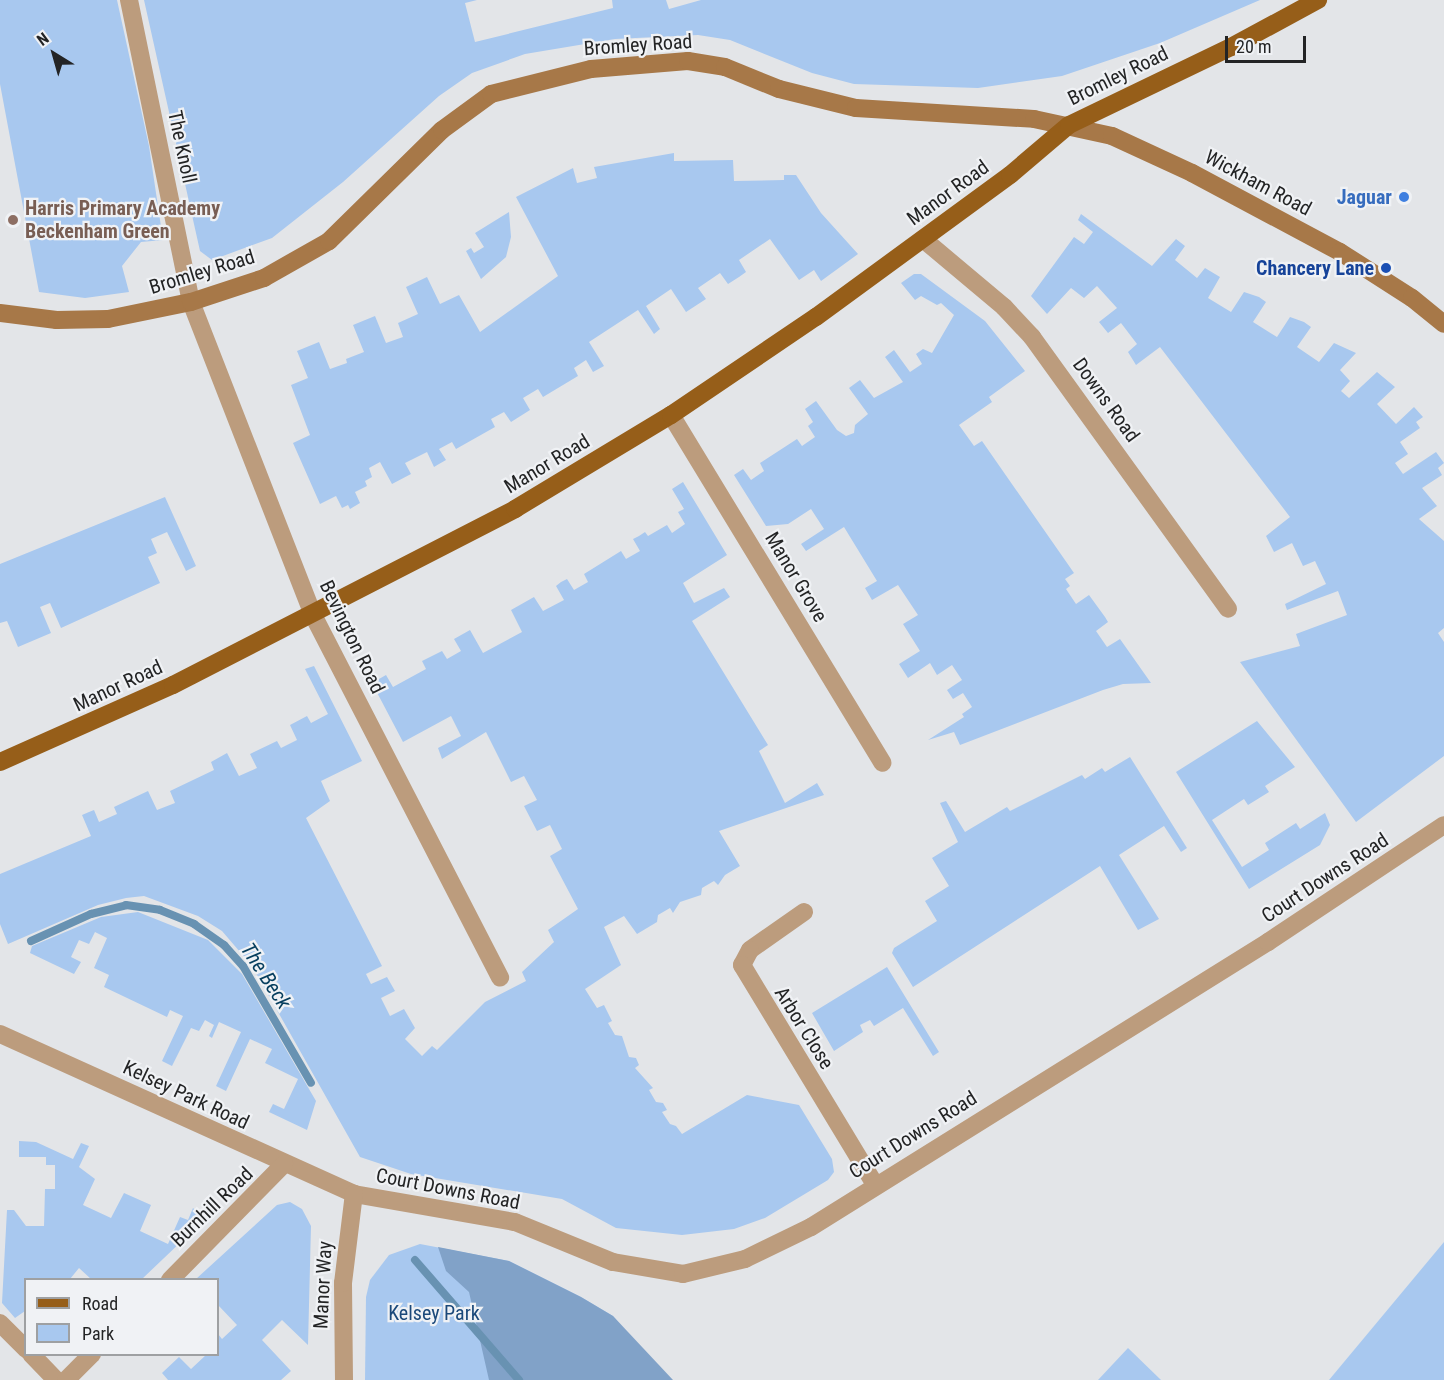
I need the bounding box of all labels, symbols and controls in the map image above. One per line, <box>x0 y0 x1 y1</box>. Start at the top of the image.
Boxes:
north arrow <box>24 24 84 84</box>
scale bar <box>1228 24 1309 62</box>
text: N <box>33 29 52 50</box>
street label: Bromley Road <box>583 29 693 61</box>
text: 20 m <box>1236 36 1271 57</box>
street label: Bromley Road <box>1064 41 1172 111</box>
street label: The Knoll <box>163 108 201 186</box>
street label: Wickham Road <box>1201 145 1315 221</box>
street label: Manor Road <box>902 155 994 231</box>
place label: Jaguar <box>1337 185 1392 209</box>
marker: Jaguar <box>1397 190 1411 204</box>
place label: Harris Primary Academy Beckenham Green <box>25 196 220 243</box>
marker: Harris Primary Academy Beckenham Green <box>6 213 20 227</box>
street label: Bromley Road <box>146 245 258 299</box>
place label: Chancery Lane <box>1256 256 1374 280</box>
marker: Chancery Lane <box>1379 261 1393 275</box>
street label: Downs Road <box>1067 353 1145 447</box>
street label: Manor Road <box>500 429 594 499</box>
street label: Manor Grove <box>760 528 832 626</box>
street label: Bevington Road <box>314 576 390 698</box>
street label: Manor Road <box>70 655 166 717</box>
street label: Court Downs Road <box>1257 828 1393 928</box>
water label: The Beck <box>235 938 297 1014</box>
street label: Arbor Close <box>769 982 839 1074</box>
street label: Kelsey Park Road <box>119 1055 253 1135</box>
street label: Court Downs Road <box>845 1086 981 1184</box>
street label: Burnhill Road <box>166 1162 258 1252</box>
street label: Court Downs Road <box>374 1163 522 1215</box>
street label: Manor Way <box>309 1241 337 1329</box>
legend <box>24 1278 219 1356</box>
text: Road <box>82 1293 118 1314</box>
park label: Kelsey Park <box>388 1301 480 1325</box>
text: Park <box>82 1323 114 1344</box>

